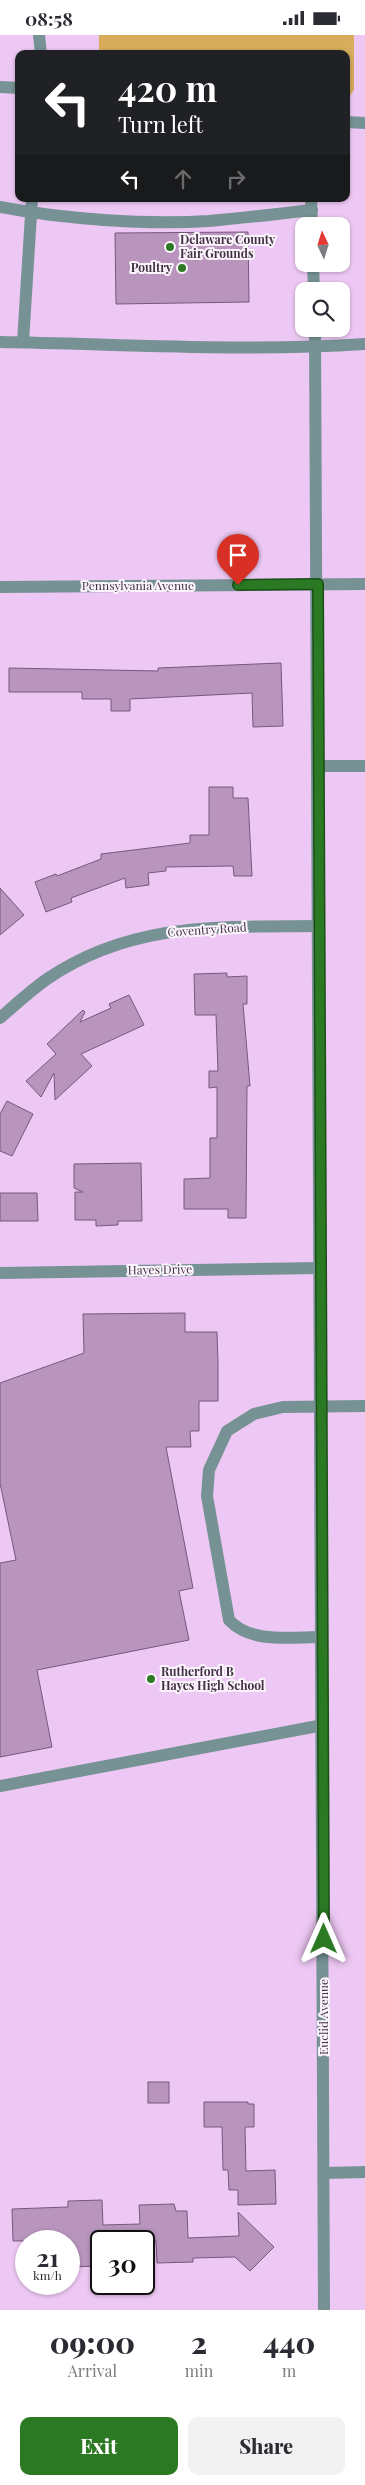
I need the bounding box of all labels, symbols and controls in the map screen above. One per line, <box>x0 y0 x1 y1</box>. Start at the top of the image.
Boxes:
text: 08:58 <box>25 5 73 31</box>
text: 420 m <box>118 64 217 111</box>
icon: left <box>35 70 100 135</box>
text: Turn left <box>118 109 203 139</box>
icon: left <box>116 165 144 193</box>
icon: ahead <box>169 165 197 193</box>
icon: right <box>222 165 250 193</box>
north arrow <box>295 217 350 273</box>
map controls <box>295 217 350 337</box>
place label: Delaware County Fair Grounds <box>180 231 276 261</box>
marker: Delaware County Fair Grounds <box>164 241 176 253</box>
place label: Poultry <box>131 259 173 275</box>
marker: Poultry <box>176 262 188 274</box>
button: search <box>295 282 350 337</box>
pin <box>217 534 259 585</box>
icon: arrive <box>224 541 252 569</box>
street label: Pennsylvania Avenue <box>82 577 194 593</box>
street label: Coventry Road <box>167 918 247 940</box>
street label: Hayes Drive <box>128 1260 192 1278</box>
place label: Rutherford B Hayes High School <box>161 1663 265 1693</box>
marker: Rutherford B Hayes High School <box>145 1673 157 1685</box>
position arrow <box>297 1912 349 1964</box>
street label: Euclid Avenue <box>315 1979 331 2055</box>
speed limit sign: 30 <box>90 2230 155 2295</box>
text: 21 <box>36 2240 59 2273</box>
text: km/h <box>33 2267 62 2283</box>
text: 09:00 <box>50 2322 135 2362</box>
text: 2 <box>191 2322 207 2362</box>
text: 440 <box>263 2322 315 2362</box>
text: Arrival <box>68 2360 117 2381</box>
text: min <box>185 2360 213 2381</box>
text: m <box>282 2360 296 2381</box>
button: Exit <box>20 2417 178 2475</box>
button: Share <box>188 2417 345 2475</box>

